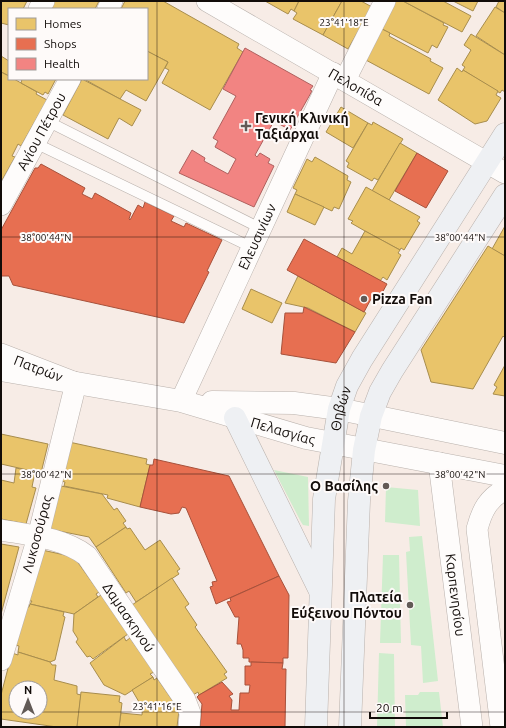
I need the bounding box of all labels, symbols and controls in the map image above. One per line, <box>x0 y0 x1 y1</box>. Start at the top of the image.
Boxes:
legend <box>8 8 148 80</box>
text: Homes <box>44 17 82 30</box>
text: 23°41'18"E <box>319 17 369 28</box>
text: Shops <box>44 37 76 50</box>
text: Health <box>44 57 80 70</box>
street label: Πελοπίδα <box>326 65 387 109</box>
street label: Αγίου Πέτρου <box>14 90 69 173</box>
place label: Γενική Κλινική Ταξιάρχαι <box>255 110 349 143</box>
marker: Γενική Κλινική Ταξιάρχαι <box>240 120 252 132</box>
street label: Ελευσινίων <box>235 201 279 272</box>
text: 38°00'44"N <box>21 232 71 243</box>
text: 38°00'44"N <box>435 232 485 243</box>
place label: Pizza Fan <box>372 291 433 307</box>
marker: Pizza Fan <box>359 294 369 304</box>
street label: Πατρών <box>12 352 65 385</box>
street label: Θηβών <box>327 384 354 432</box>
street label: Πελασγίας <box>249 414 317 448</box>
text: 38°00'42"N <box>21 469 71 480</box>
text: 38°00'42"N <box>435 469 485 480</box>
place label: Ο Βασίλης <box>310 478 378 494</box>
marker: Ο Βασίλης <box>381 481 391 491</box>
street label: Λυκοσούρας <box>19 493 55 575</box>
street label: Καρπενησίου <box>442 553 469 637</box>
street label: Δαμασκηνού <box>100 580 158 655</box>
place label: Πλατεία Εύξεινου Πόντου <box>291 589 402 622</box>
marker: Πλατεία Εύξεινου Πόντου <box>405 600 415 610</box>
north arrow <box>8 680 48 720</box>
text: N <box>24 684 32 696</box>
scale bar <box>370 694 447 720</box>
text: 23°41'16"E <box>132 701 182 712</box>
text: 20 m <box>376 701 403 714</box>

